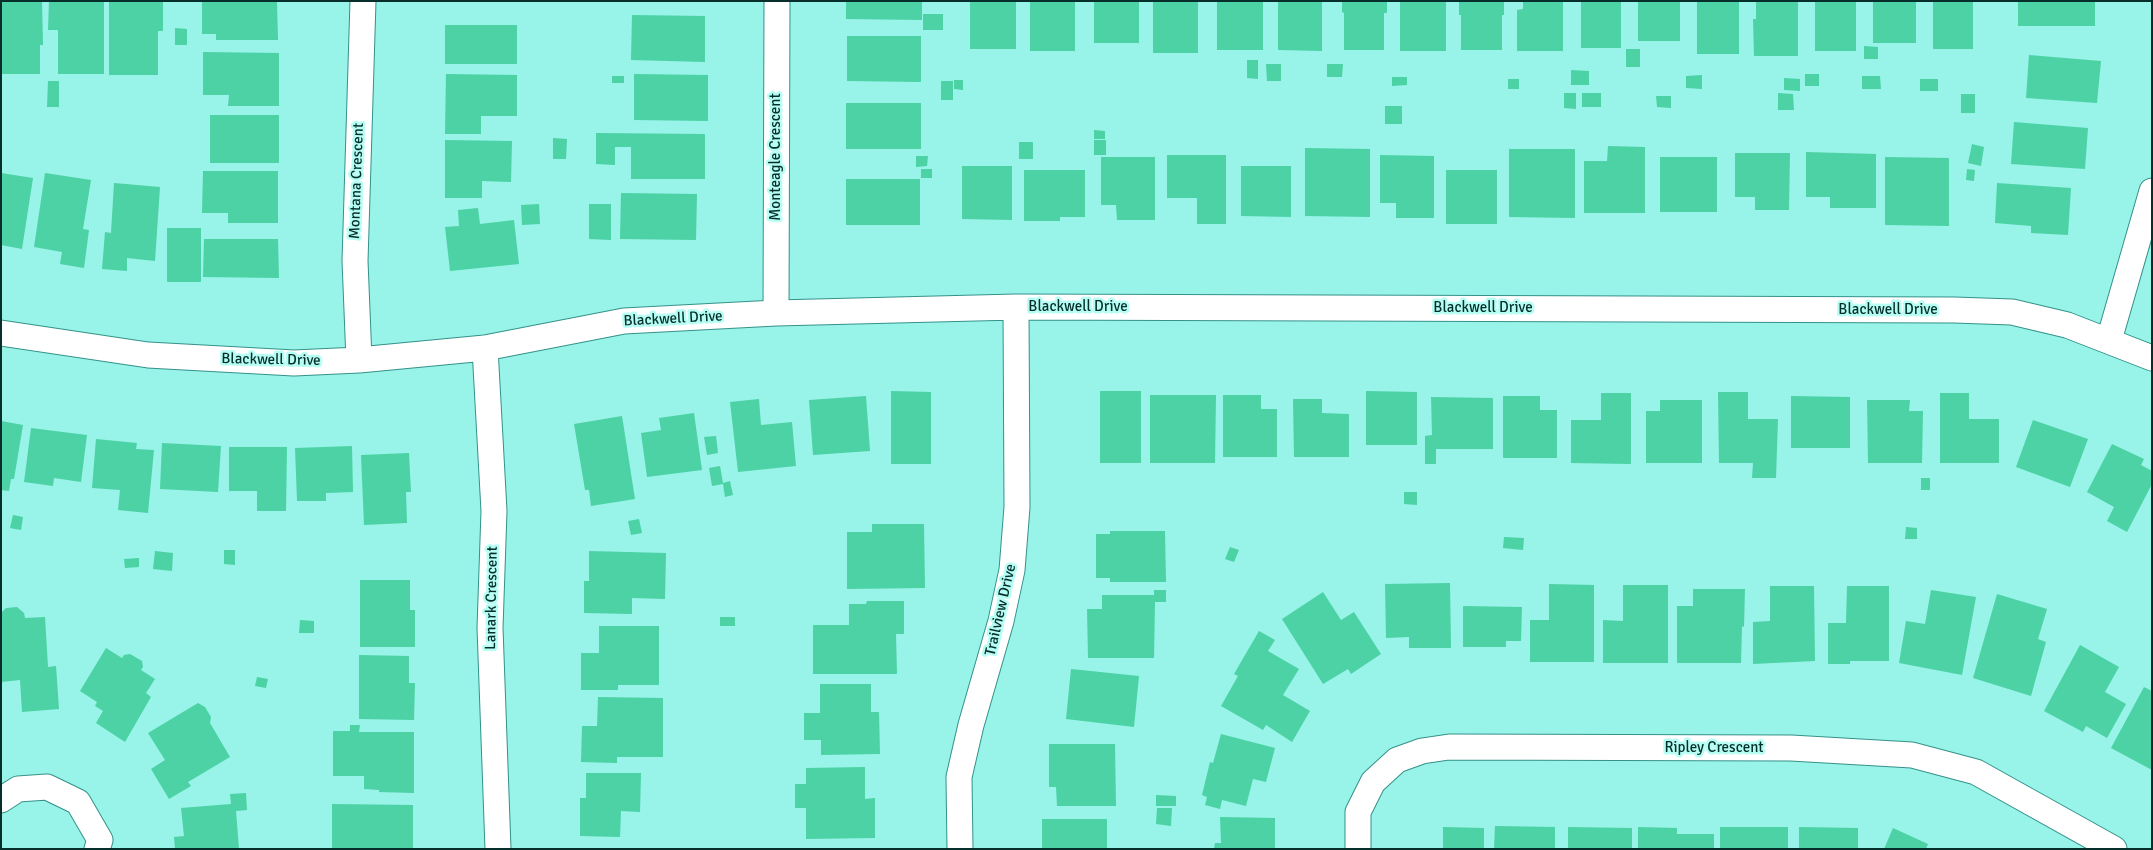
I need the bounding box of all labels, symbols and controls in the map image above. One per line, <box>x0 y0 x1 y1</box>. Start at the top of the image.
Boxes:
street label: Monteagle Crescent <box>767 93 785 221</box>
street label: Montana Crescent <box>346 123 368 239</box>
street label: Blackwell Drive <box>1028 298 1128 316</box>
street label: Blackwell Drive <box>1433 299 1533 317</box>
street label: Blackwell Drive <box>1838 301 1938 319</box>
street label: Blackwell Drive <box>623 307 723 331</box>
street label: Blackwell Drive <box>221 350 321 370</box>
street label: Lanark Crescent <box>482 546 502 650</box>
street label: Trailview Drive <box>982 562 1020 658</box>
street label: Ripley Crescent <box>1664 739 1764 757</box>

